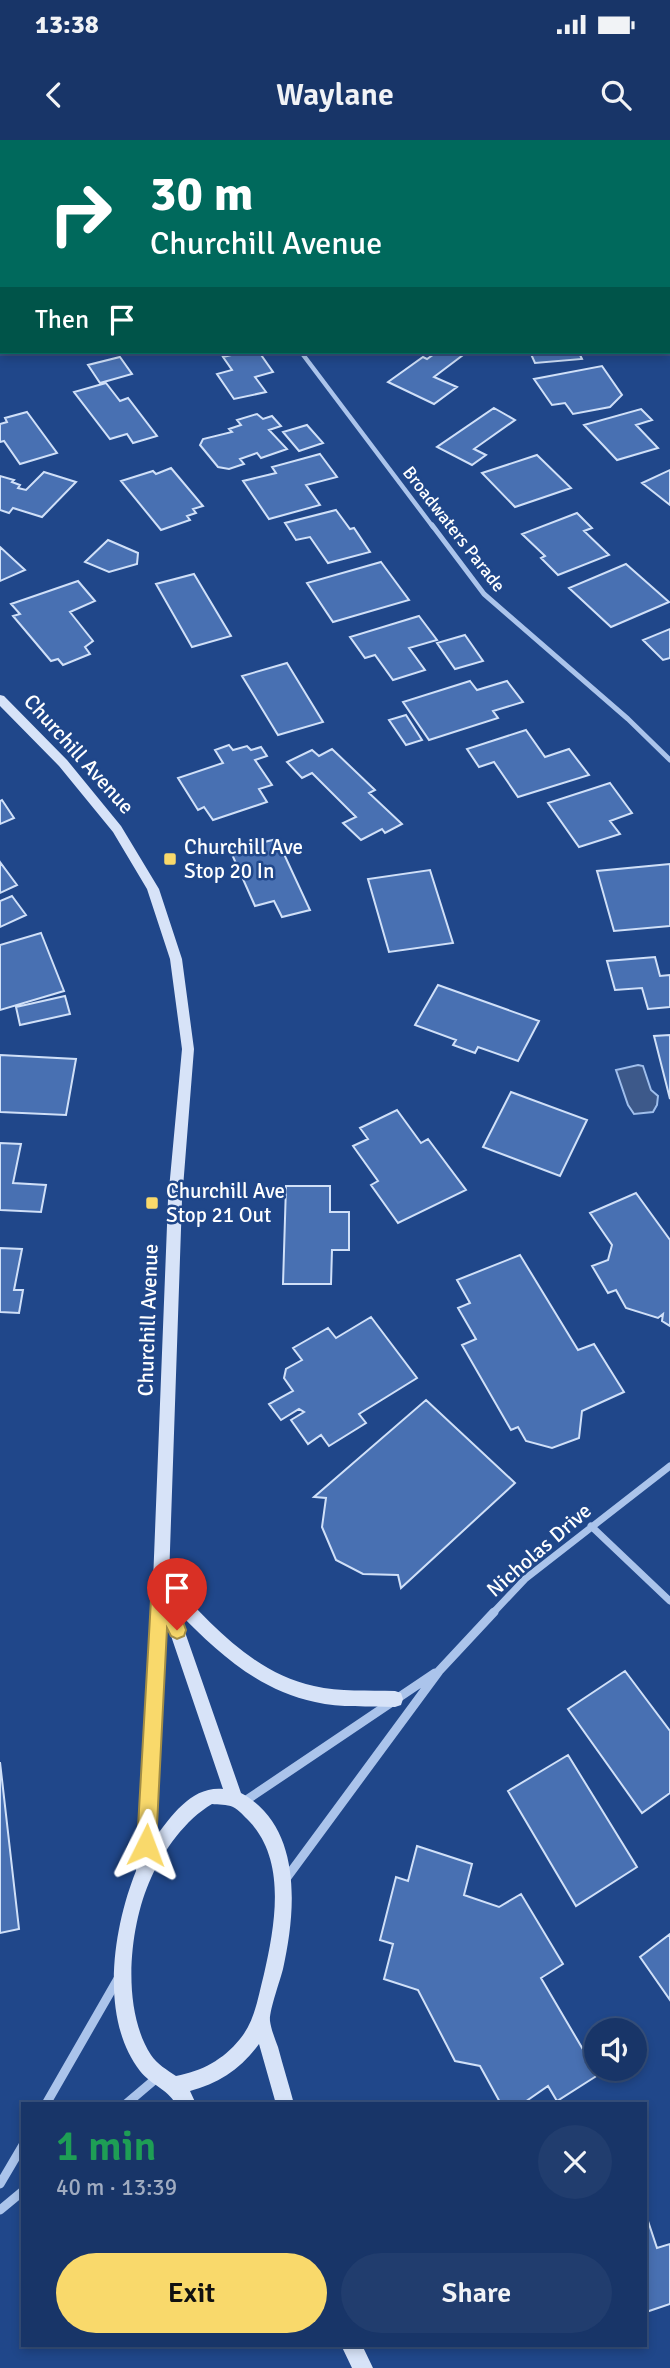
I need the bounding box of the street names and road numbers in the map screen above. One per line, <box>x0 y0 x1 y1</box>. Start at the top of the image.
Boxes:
street label: Broadwaters Parade <box>398 462 510 596</box>
street label: Churchill Avenue <box>18 689 140 819</box>
street label: Churchill Avenue <box>132 1243 164 1397</box>
street label: Nicholas Drive <box>481 1498 597 1602</box>

